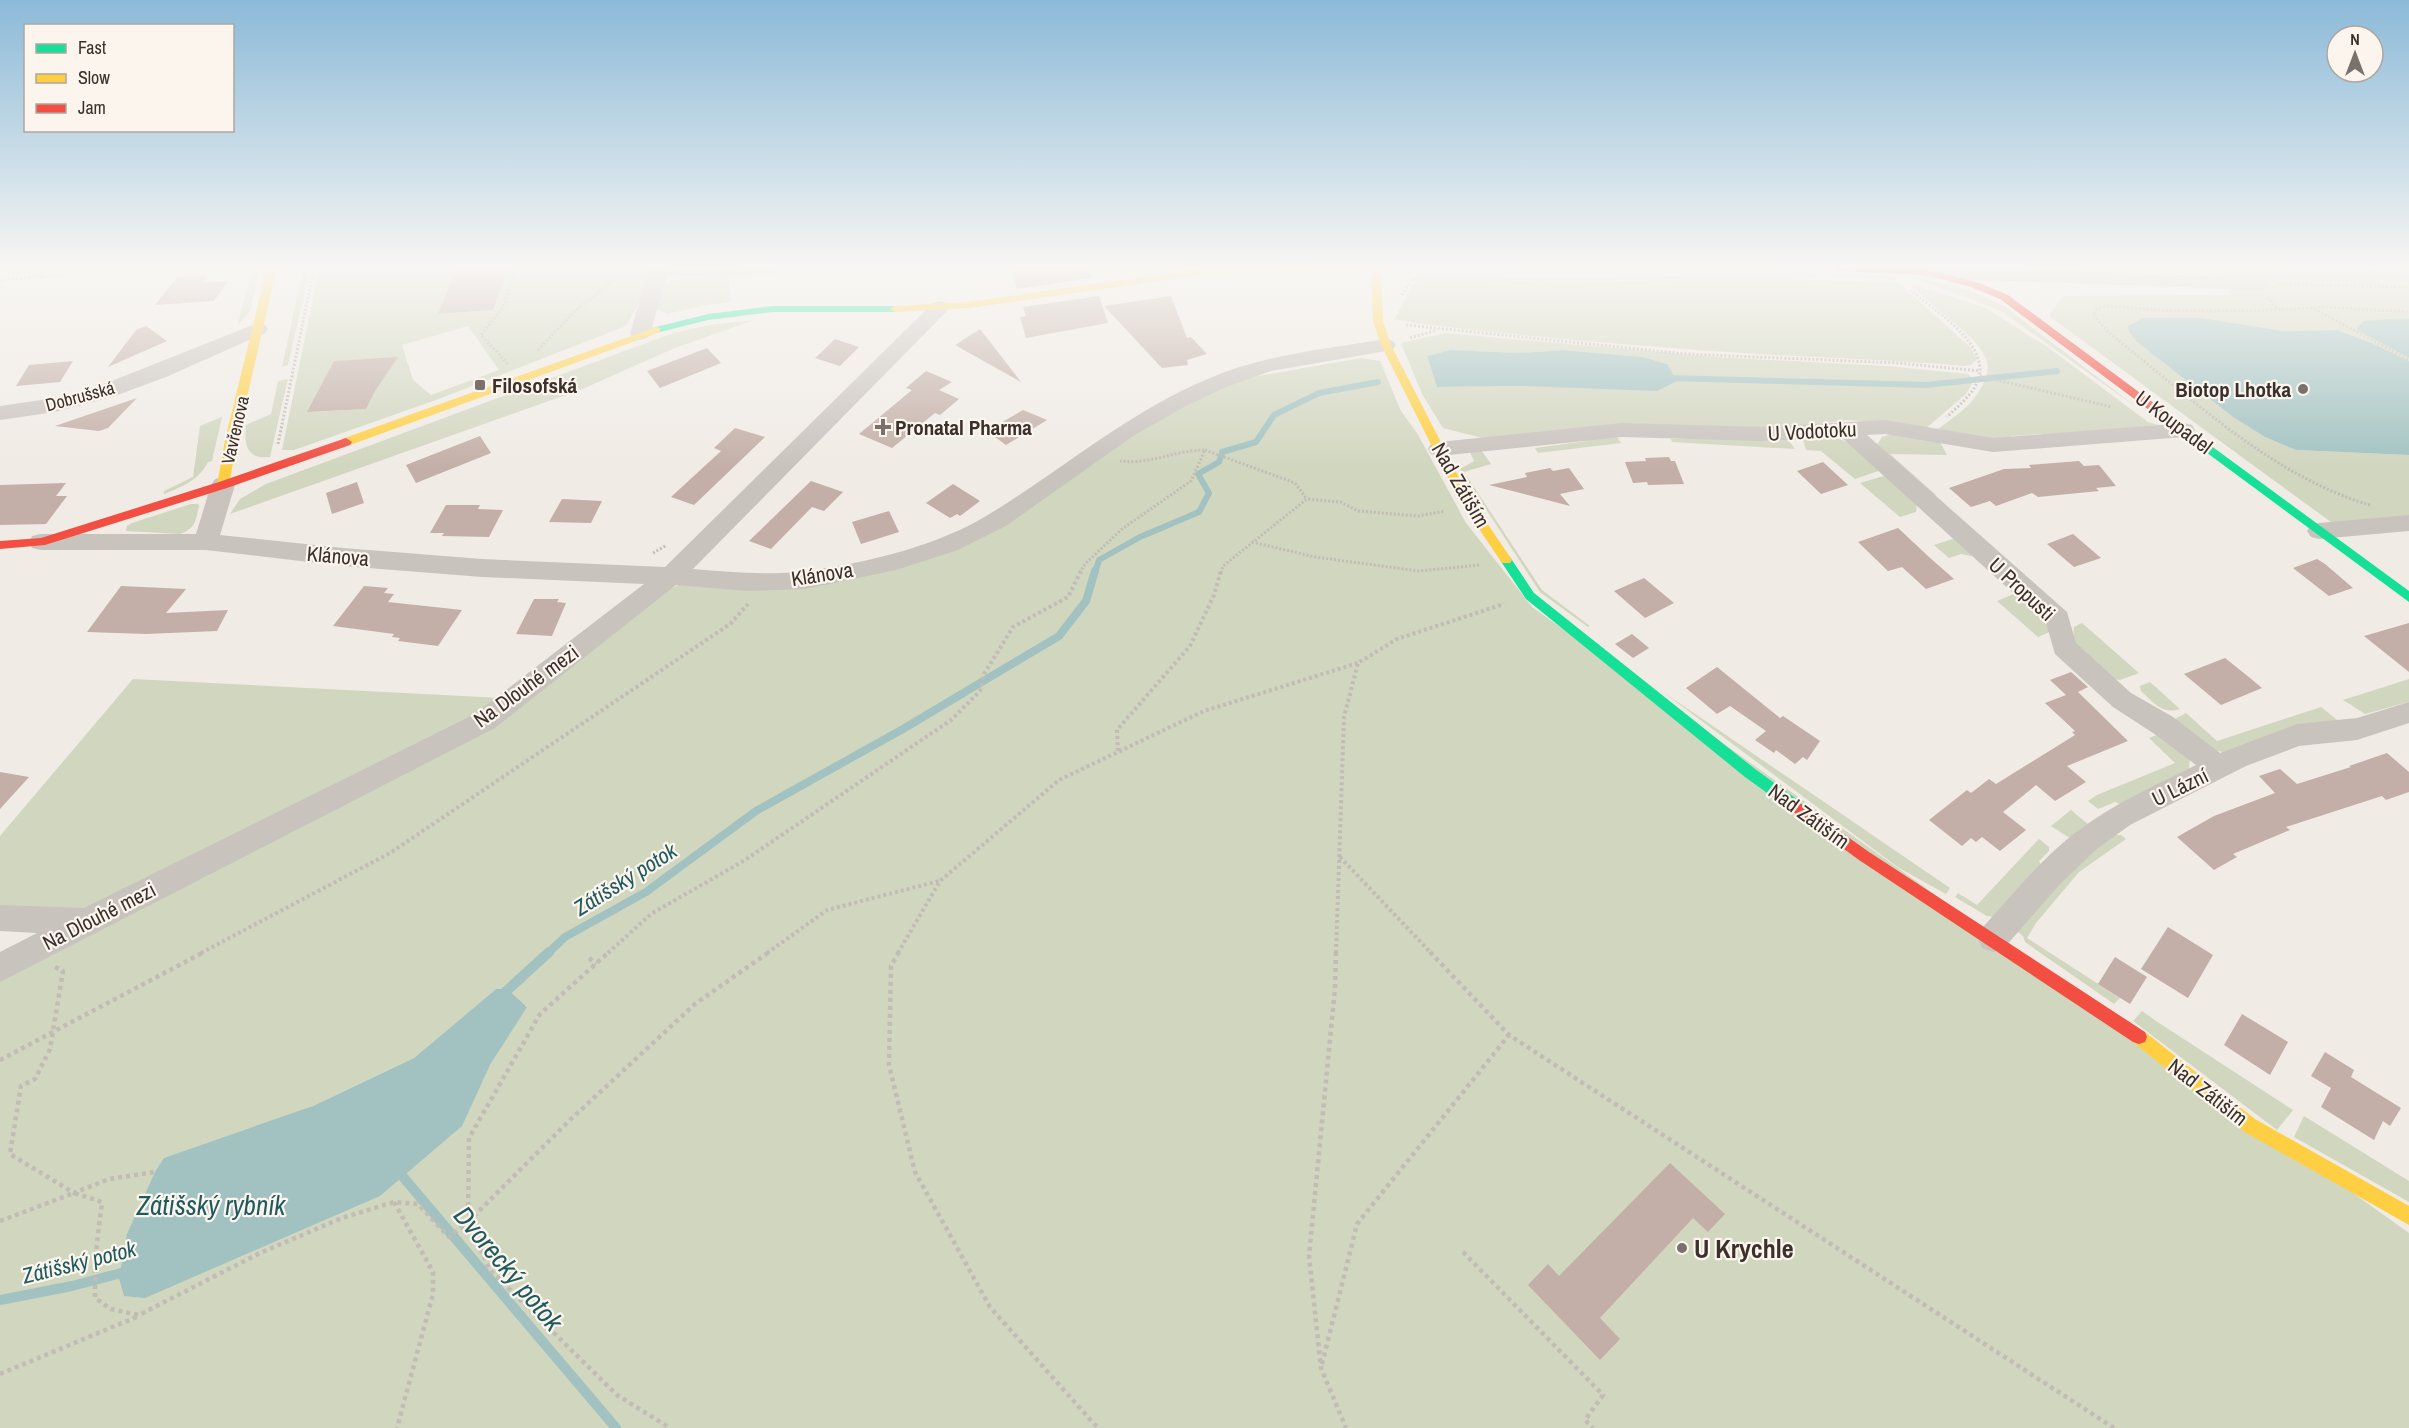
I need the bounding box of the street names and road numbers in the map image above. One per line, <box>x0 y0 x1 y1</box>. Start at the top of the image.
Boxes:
street label: Dobrušská <box>43 375 117 417</box>
street label: U Koupadel <box>2129 383 2219 461</box>
street label: Vavřenova <box>215 393 255 467</box>
street label: U Vodotoku <box>1767 414 1857 448</box>
street label: Nad Zátiším <box>1425 437 1497 533</box>
street label: Klánova <box>306 539 371 573</box>
street label: U Propusti <box>1982 551 2062 627</box>
street label: Klánova <box>789 555 855 593</box>
street label: Na Dlouhé mezi <box>468 638 584 734</box>
street label: U Lázní <box>2147 761 2213 813</box>
street label: Nad Zátiším <box>1763 777 1855 855</box>
street label: Na Dlouhé mezi <box>37 875 161 957</box>
street label: Nad Zátiším <box>2162 1052 2254 1132</box>

